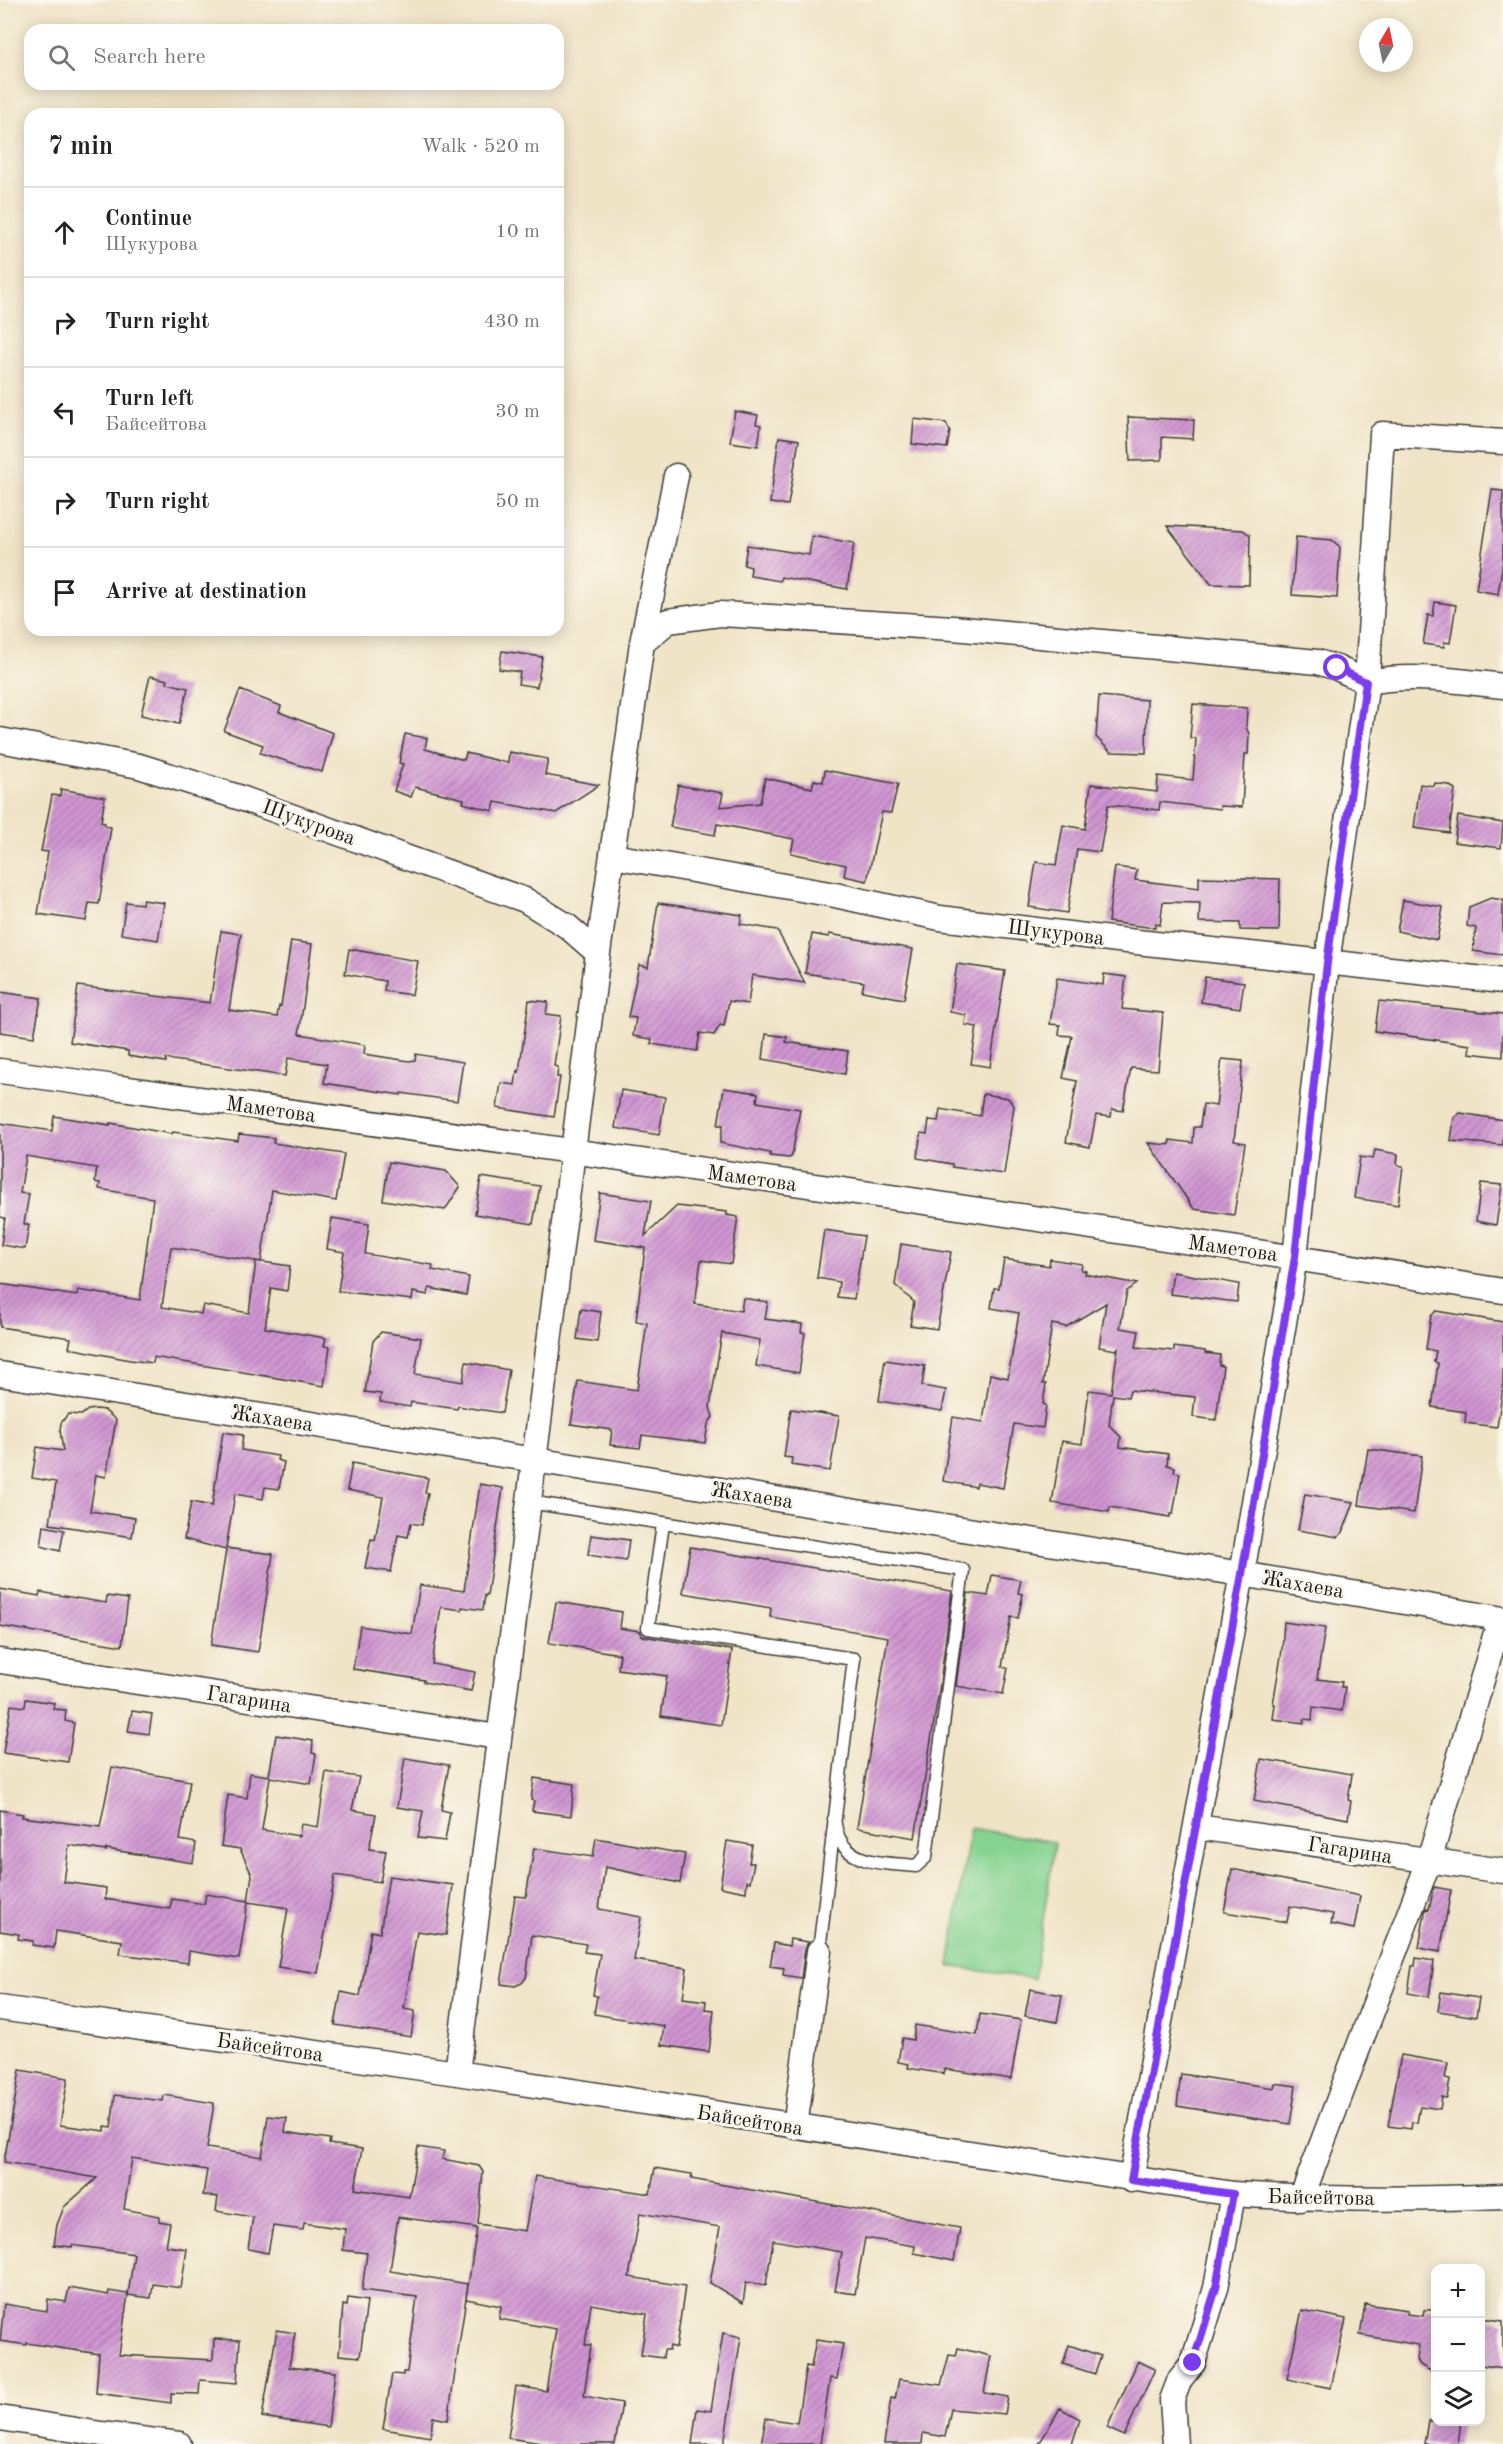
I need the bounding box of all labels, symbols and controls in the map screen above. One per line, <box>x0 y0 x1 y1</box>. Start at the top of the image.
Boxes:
north arrow <box>1359 18 1413 72</box>
search box <box>24 24 564 90</box>
icon: search <box>45 41 78 74</box>
text: Search here <box>93 46 206 68</box>
text: 7 min <box>48 134 113 160</box>
text: Walk · 520 m <box>421 137 540 157</box>
text: Continue <box>105 208 192 230</box>
icon: ahead <box>48 216 81 249</box>
text: 10 m <box>495 222 540 242</box>
text: Шукурова <box>105 235 198 255</box>
icon: right <box>48 306 81 339</box>
text: Turn right <box>105 311 209 333</box>
text: 430 m <box>484 312 540 332</box>
text: Turn left <box>105 388 194 410</box>
icon: left <box>48 396 81 429</box>
text: 30 m <box>495 402 540 422</box>
text: Байсейтова <box>105 415 207 435</box>
icon: right <box>48 486 81 519</box>
text: Turn right <box>105 491 209 513</box>
text: 50 m <box>495 492 540 512</box>
icon: arrive <box>48 576 81 609</box>
text: Arrive at destination <box>105 581 307 603</box>
route start <box>1323 654 1349 680</box>
street label: Шукурова <box>259 797 358 850</box>
street label: Шукурова <box>1006 917 1106 950</box>
street label: Маметова <box>225 1094 317 1127</box>
street label: Маметова <box>706 1163 798 1196</box>
street label: Маметова <box>1187 1233 1279 1266</box>
street label: Жахаева <box>229 1403 314 1436</box>
street label: Жахаева <box>709 1480 794 1513</box>
street label: Жахаева <box>1260 1568 1345 1603</box>
street label: Гагарина <box>205 1683 293 1718</box>
street label: Гагарина <box>1306 1834 1394 1869</box>
street label: Байсейтова <box>215 2031 324 2066</box>
street label: Байсейтова <box>695 2103 804 2140</box>
street label: Байсейтова <box>1267 2187 1375 2210</box>
map controls <box>1431 2264 1485 2426</box>
button: + <box>1431 2264 1485 2318</box>
button: − <box>1431 2318 1485 2372</box>
route end <box>1179 2349 1205 2375</box>
button: layers <box>1431 2372 1485 2426</box>

